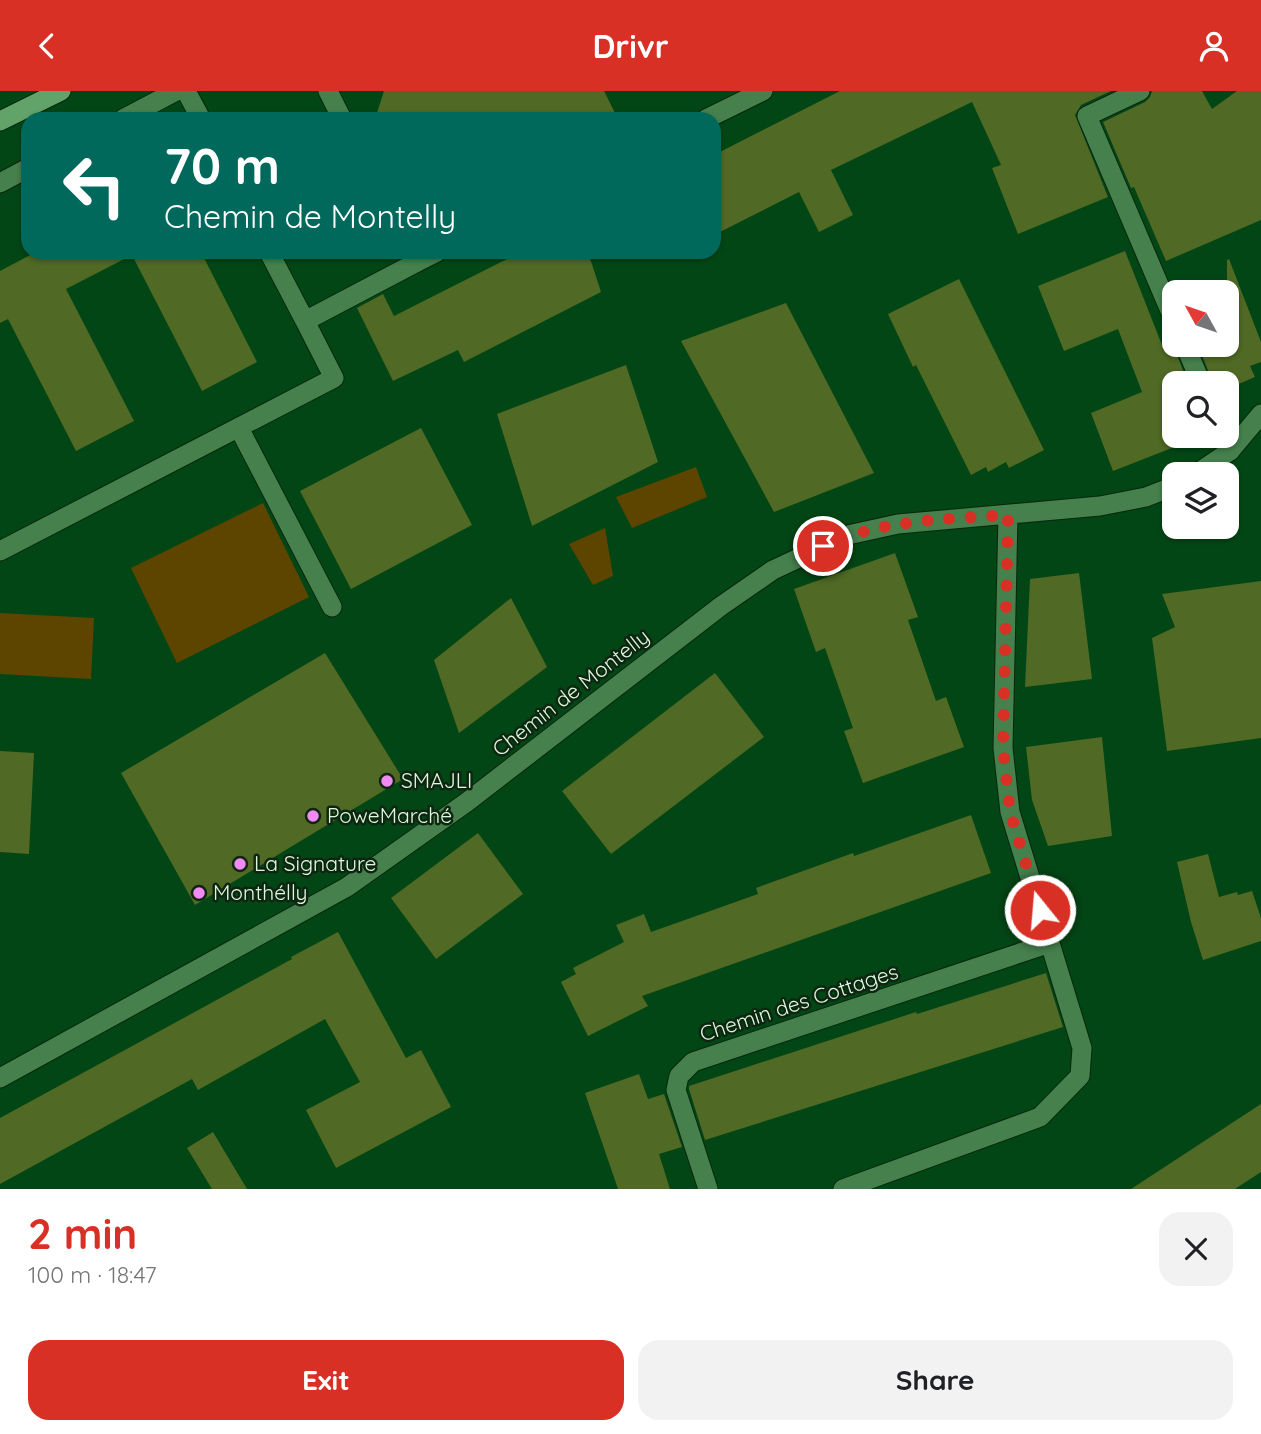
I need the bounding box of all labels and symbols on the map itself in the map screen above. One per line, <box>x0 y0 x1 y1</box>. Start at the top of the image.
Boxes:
north arrow <box>1162 280 1239 357</box>
pin <box>793 516 853 576</box>
street label: Chemin de Montelly <box>487 623 654 761</box>
place label: SMAJLI <box>401 767 472 793</box>
marker: SMAJLI <box>379 773 395 789</box>
place label: PoweMarché <box>327 802 452 828</box>
marker: PoweMarché <box>305 808 321 824</box>
place label: La Signature <box>254 850 376 876</box>
marker: La Signature <box>232 856 248 872</box>
position arrow <box>1003 873 1077 947</box>
place label: Monthélly <box>213 879 307 905</box>
marker: Monthélly <box>191 885 207 901</box>
street label: Chemin des Cottages <box>696 958 901 1046</box>

